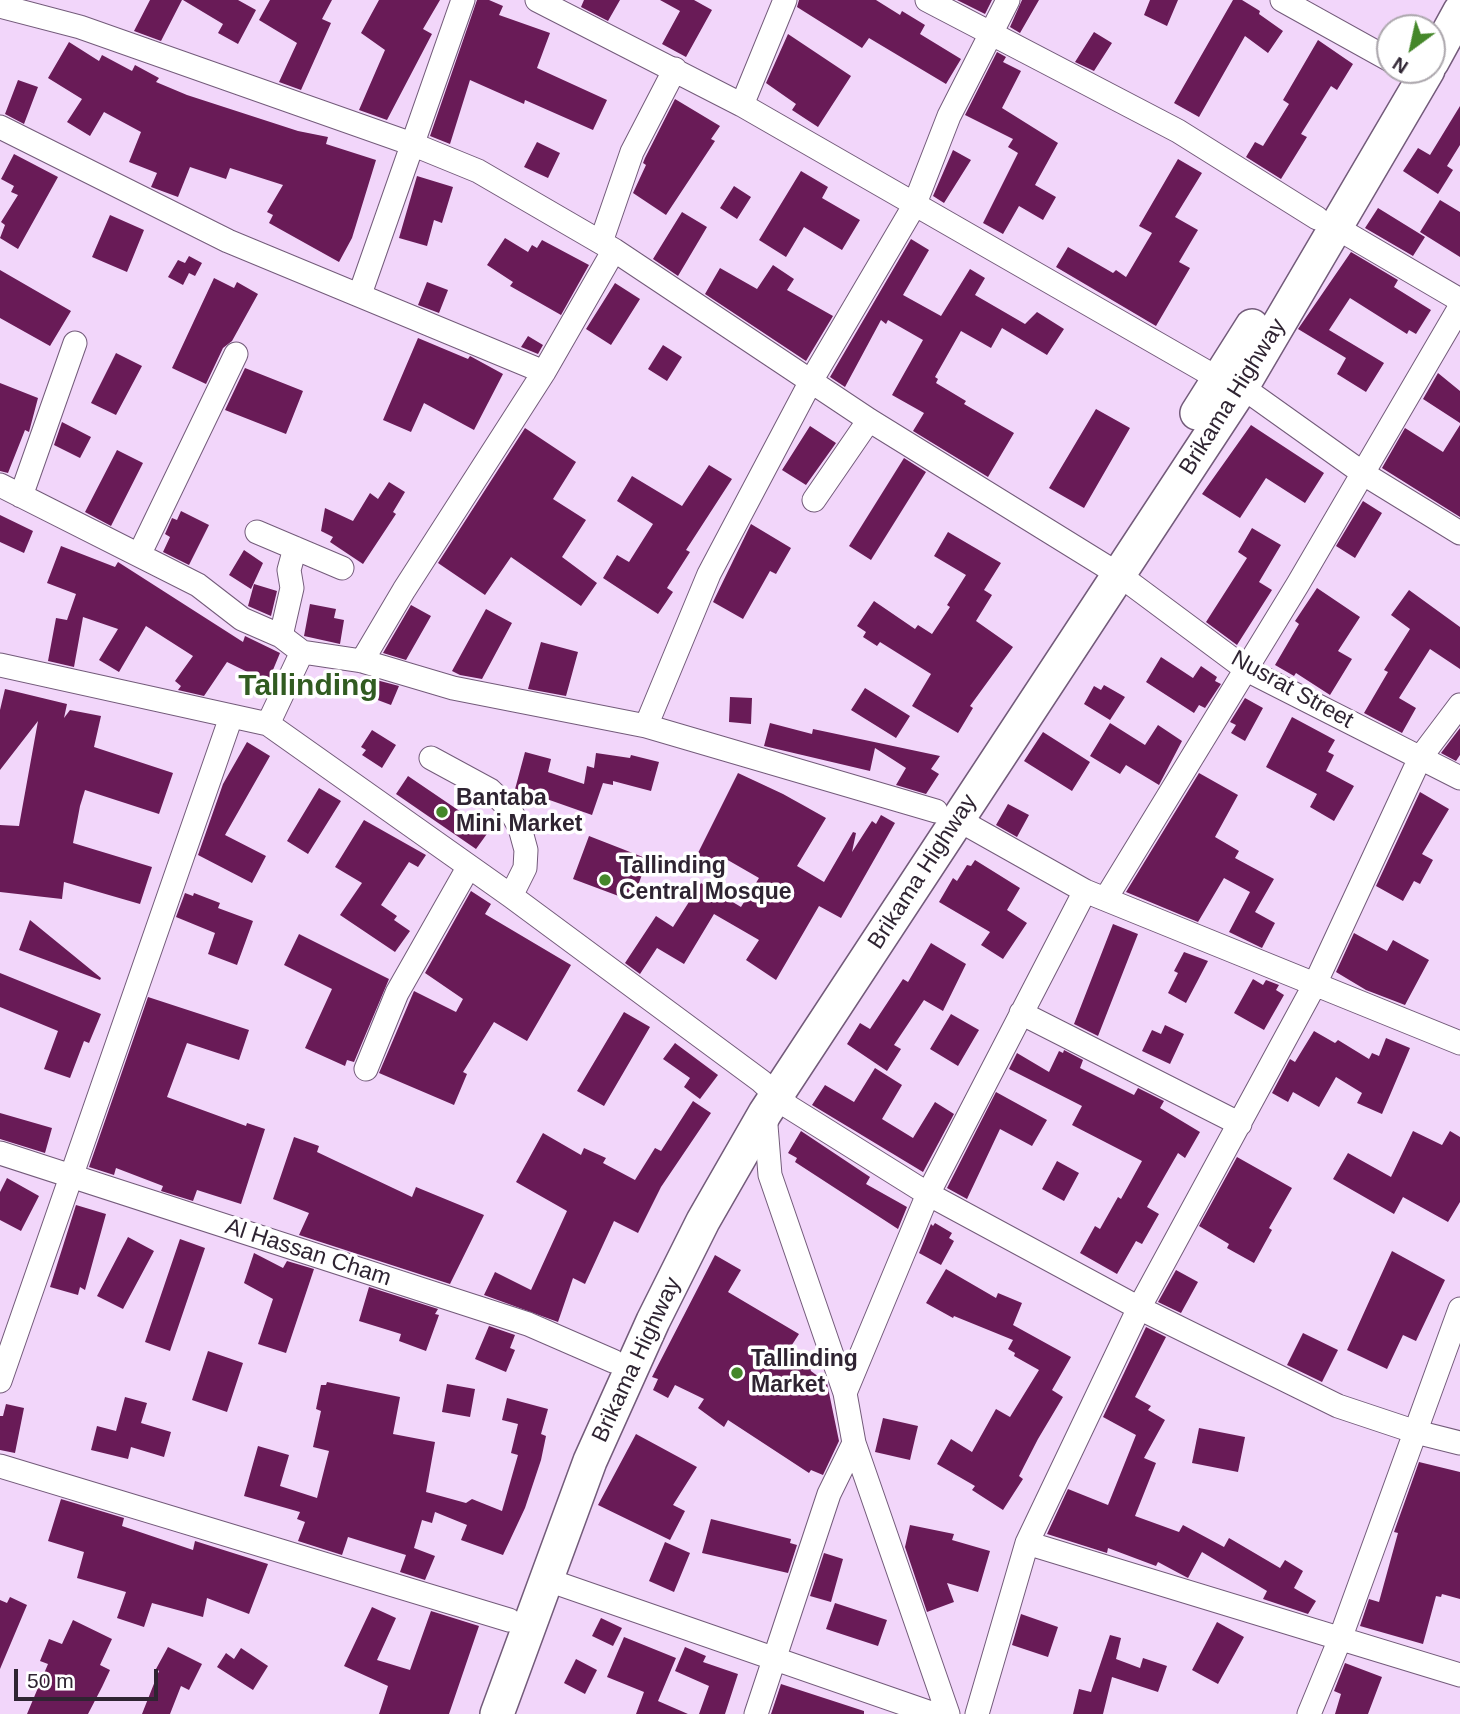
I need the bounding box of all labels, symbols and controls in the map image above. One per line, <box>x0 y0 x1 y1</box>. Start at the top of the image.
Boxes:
north arrow <box>1376 14 1446 84</box>
text: N <box>1389 53 1412 78</box>
street label: Brikama Highway <box>1174 314 1292 480</box>
street label: Nusrat Street <box>1226 645 1358 735</box>
district label: Tallinding <box>238 669 378 705</box>
place label: Bantaba Mini Market <box>456 785 583 839</box>
street label: Brikama Highway <box>863 789 983 955</box>
marker: Bantaba Mini Market <box>434 804 450 820</box>
place label: Tallinding Central Mosque <box>619 853 792 907</box>
marker: Tallinding Central Mosque <box>597 872 613 888</box>
street label: Al Hassan Cham <box>222 1213 394 1293</box>
street label: Brikama Highway <box>587 1273 687 1447</box>
place label: Tallinding Market <box>751 1346 858 1400</box>
marker: Tallinding Market <box>729 1365 745 1381</box>
scale bar <box>18 1654 161 1698</box>
text: 50 m <box>27 1669 74 1692</box>

